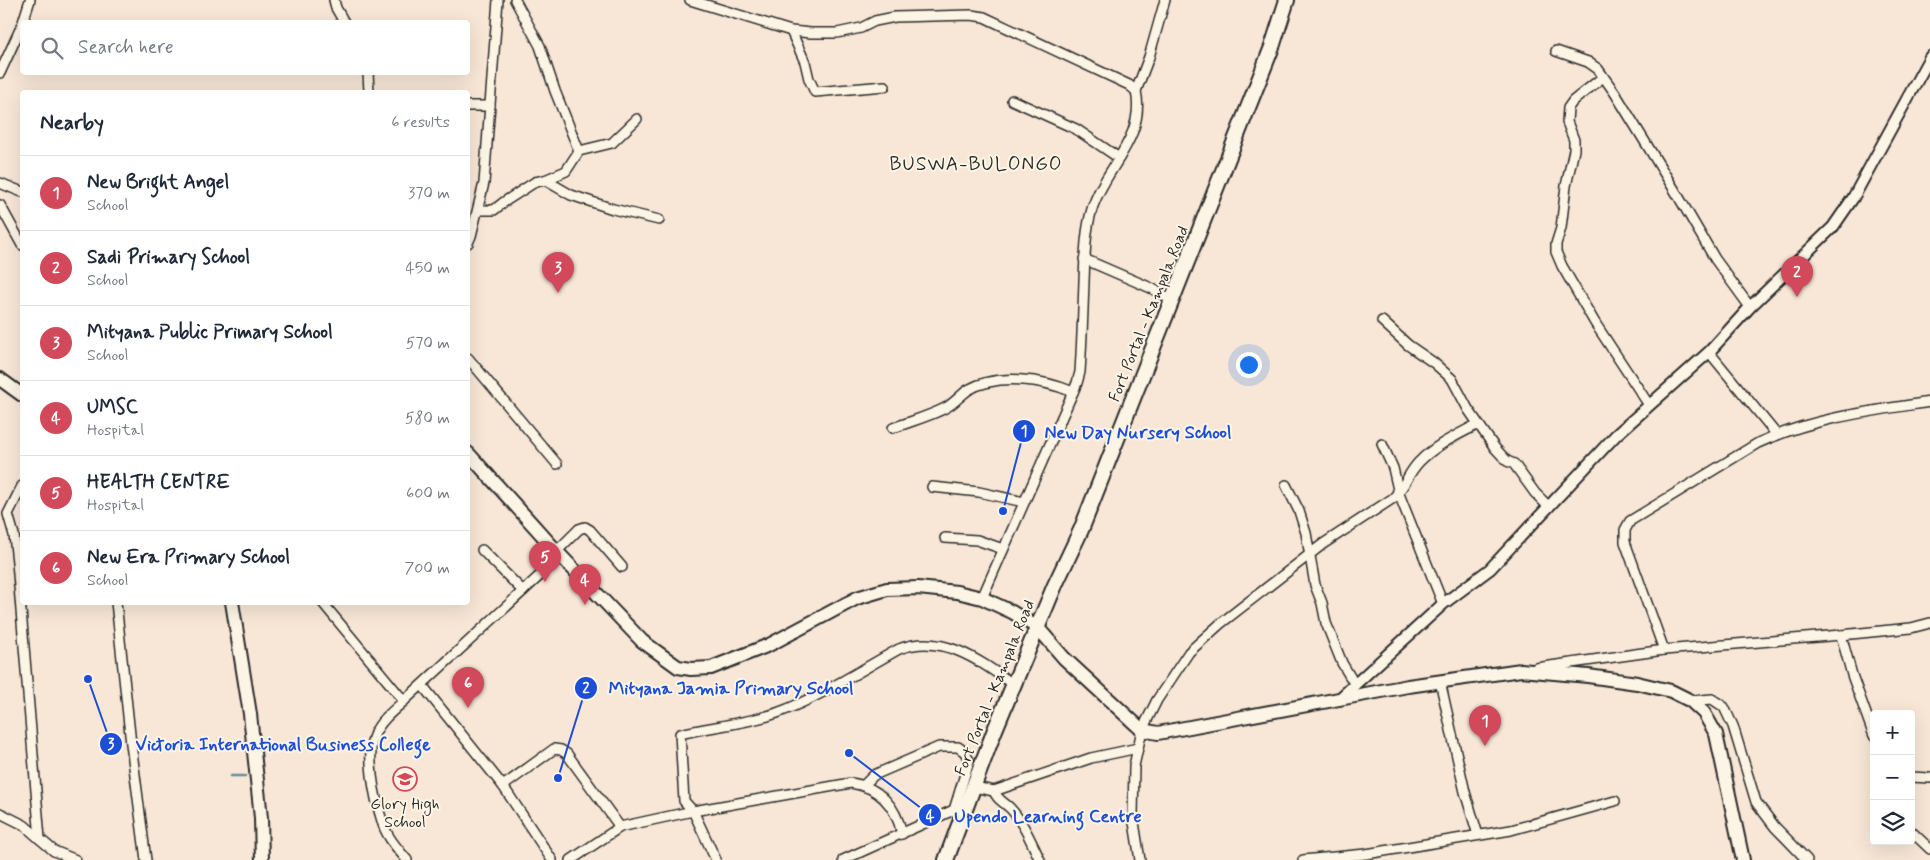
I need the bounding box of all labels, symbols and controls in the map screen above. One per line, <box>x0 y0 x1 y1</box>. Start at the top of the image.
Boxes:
search box <box>20 20 470 75</box>
icon: search <box>38 34 66 62</box>
text: Search here <box>78 35 174 60</box>
text: Nearby <box>40 109 104 137</box>
text: 6 results <box>391 112 450 133</box>
district label: BUSWA-BULONGO <box>890 152 1063 177</box>
text: New Bright Angel <box>87 170 229 195</box>
text: 1 <box>52 183 60 204</box>
text: 370 m <box>408 183 450 204</box>
text: School <box>87 195 128 216</box>
street label: Fort Portal - Kampala Road <box>1104 223 1194 405</box>
text: Sadi Primary School <box>87 245 250 270</box>
pin: 3 <box>542 252 574 293</box>
pin: 2 <box>1781 256 1813 297</box>
text: 2 <box>52 258 60 279</box>
text: 450 m <box>405 258 450 279</box>
text: School <box>87 270 128 291</box>
text: Mityana Public Primary School <box>87 320 333 345</box>
text: 3 <box>52 333 60 354</box>
text: 570 m <box>406 333 450 354</box>
text: School <box>87 345 128 366</box>
your location <box>1236 352 1262 378</box>
text: UMSC <box>87 395 138 420</box>
text: 4 <box>51 408 61 429</box>
text: 580 m <box>405 408 450 429</box>
callout: New Day Nursery School <box>1011 415 1240 448</box>
text: Hospital <box>87 420 144 441</box>
text: New Day Nursery School <box>1045 421 1231 445</box>
text: 1 <box>1021 422 1027 442</box>
text: HEALTH CENTRE <box>87 470 230 495</box>
text: 5 <box>51 483 61 504</box>
text: 600 m <box>406 483 450 504</box>
text: Hospital <box>87 495 144 516</box>
pin: 5 <box>529 541 561 582</box>
text: New Era Primary School <box>87 545 290 570</box>
text: 6 <box>52 558 60 579</box>
text: 700 m <box>404 558 450 579</box>
pin: 4 <box>569 564 601 605</box>
text: School <box>87 570 128 591</box>
street label: Fort Portal - Kampala Road <box>950 597 1040 779</box>
pin: 6 <box>452 667 484 708</box>
callout: Mityana Jamia Primary School <box>574 671 863 704</box>
text: Mityana Jamia Primary School <box>609 677 853 701</box>
text: 2 <box>582 679 590 699</box>
pin: 1 <box>1469 705 1501 746</box>
map controls <box>1870 710 1915 845</box>
button: + <box>1870 710 1915 755</box>
callout: Victoria International Business College <box>98 727 443 760</box>
text: Victoria International Business College <box>135 733 431 759</box>
text: 3 <box>108 735 115 755</box>
button: − <box>1870 755 1915 800</box>
school or university icon: Glory High School <box>392 766 418 792</box>
place label: Glory High School <box>370 794 440 833</box>
callout: Upendo Learning Centre <box>918 799 1153 832</box>
button: layers <box>1870 800 1915 845</box>
text: Upendo Learning Centre <box>954 805 1142 831</box>
text: 4 <box>926 807 935 827</box>

